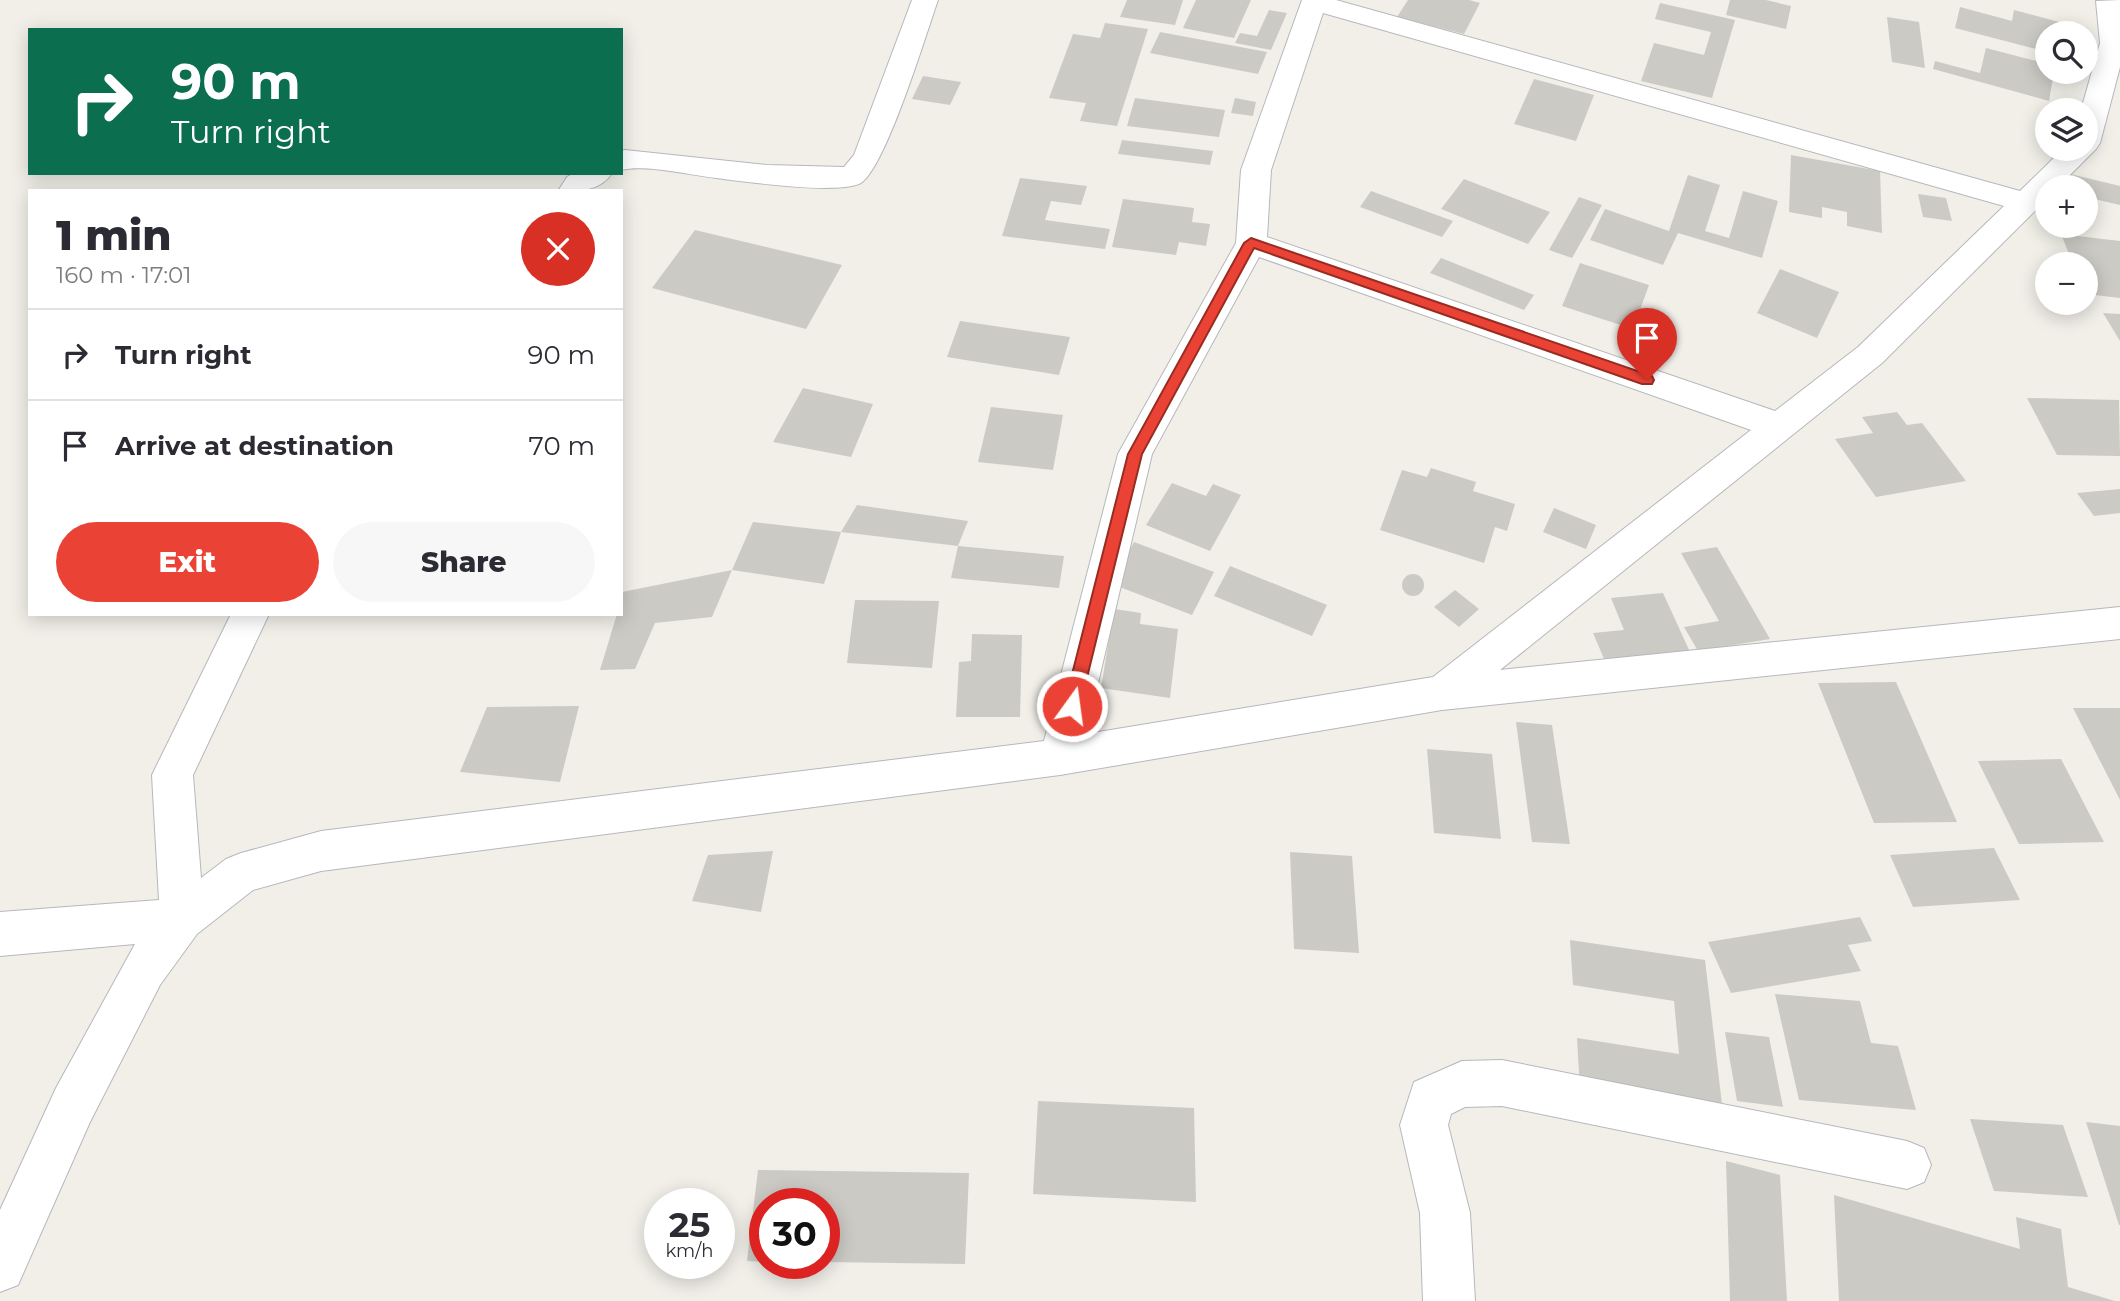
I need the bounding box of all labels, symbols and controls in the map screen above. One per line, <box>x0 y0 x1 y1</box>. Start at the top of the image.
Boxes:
map controls <box>2035 21 2098 315</box>
button: search <box>2035 21 2098 84</box>
text: 90 m <box>171 52 301 111</box>
icon: right <box>56 56 147 147</box>
button: layers <box>2035 98 2098 161</box>
text: Turn right <box>171 112 331 151</box>
button: + <box>2035 175 2098 238</box>
text: 1 min <box>56 209 172 261</box>
button: close <box>521 212 595 286</box>
button: − <box>2035 252 2098 315</box>
text: 160 m · 17:01 <box>56 261 192 289</box>
pin <box>1617 308 1677 380</box>
icon: arrive <box>1628 319 1666 357</box>
icon: right <box>56 336 94 374</box>
text: Turn right <box>115 339 251 371</box>
text: 90 m <box>528 339 595 371</box>
icon: arrive <box>56 427 94 465</box>
text: Arrive at destination <box>115 430 394 462</box>
text: 70 m <box>529 430 595 462</box>
button: Exit <box>56 522 319 602</box>
button: Share <box>333 522 595 602</box>
position arrow <box>1035 669 1109 743</box>
speed limit sign: 30 <box>749 1188 840 1279</box>
text: 25 <box>669 1203 710 1246</box>
text: km/h <box>665 1240 714 1262</box>

